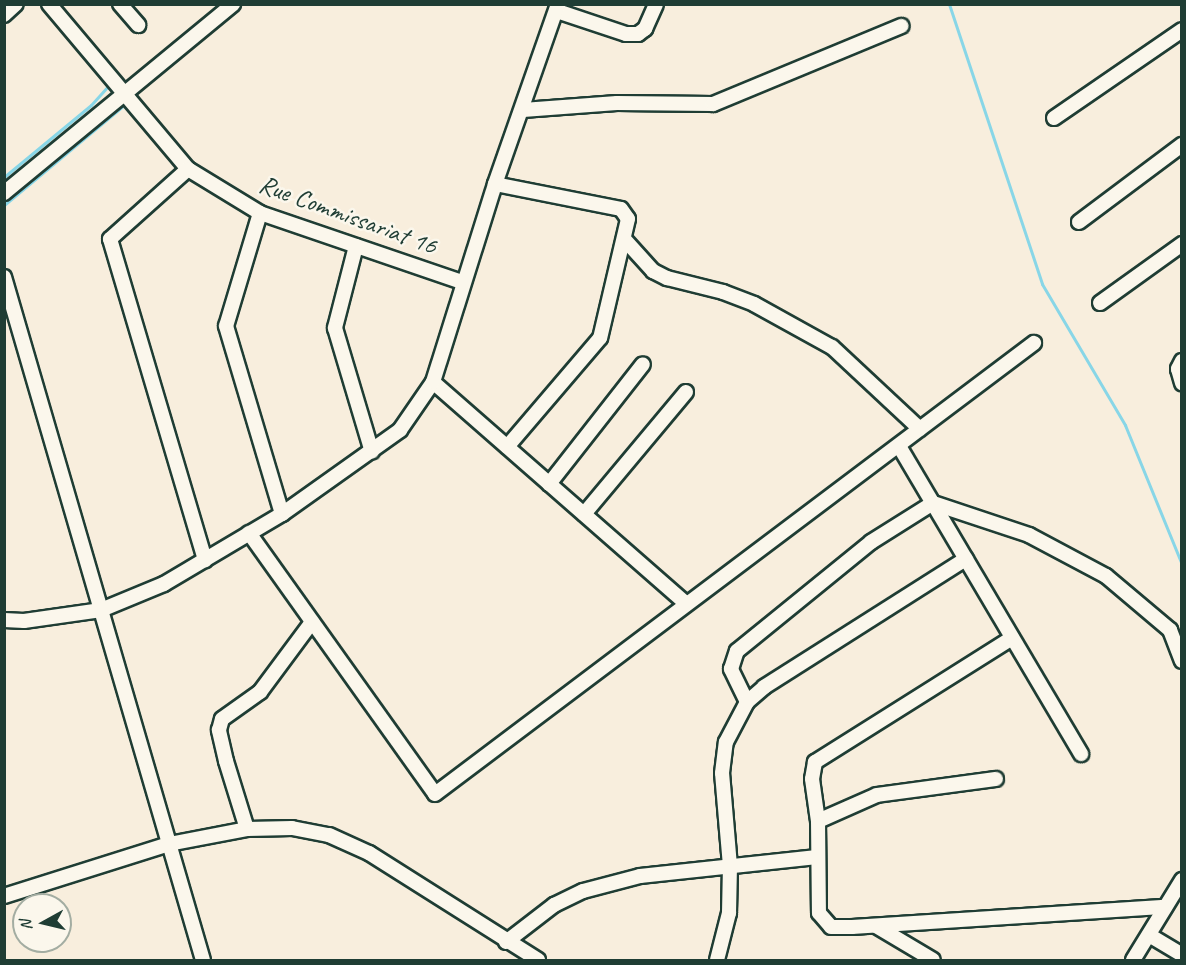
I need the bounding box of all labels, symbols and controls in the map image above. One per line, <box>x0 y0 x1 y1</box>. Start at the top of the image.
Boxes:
street label: Rue Commissariat 16 <box>255 169 441 261</box>
north arrow <box>12 893 72 953</box>
text: N <box>16 919 37 932</box>

